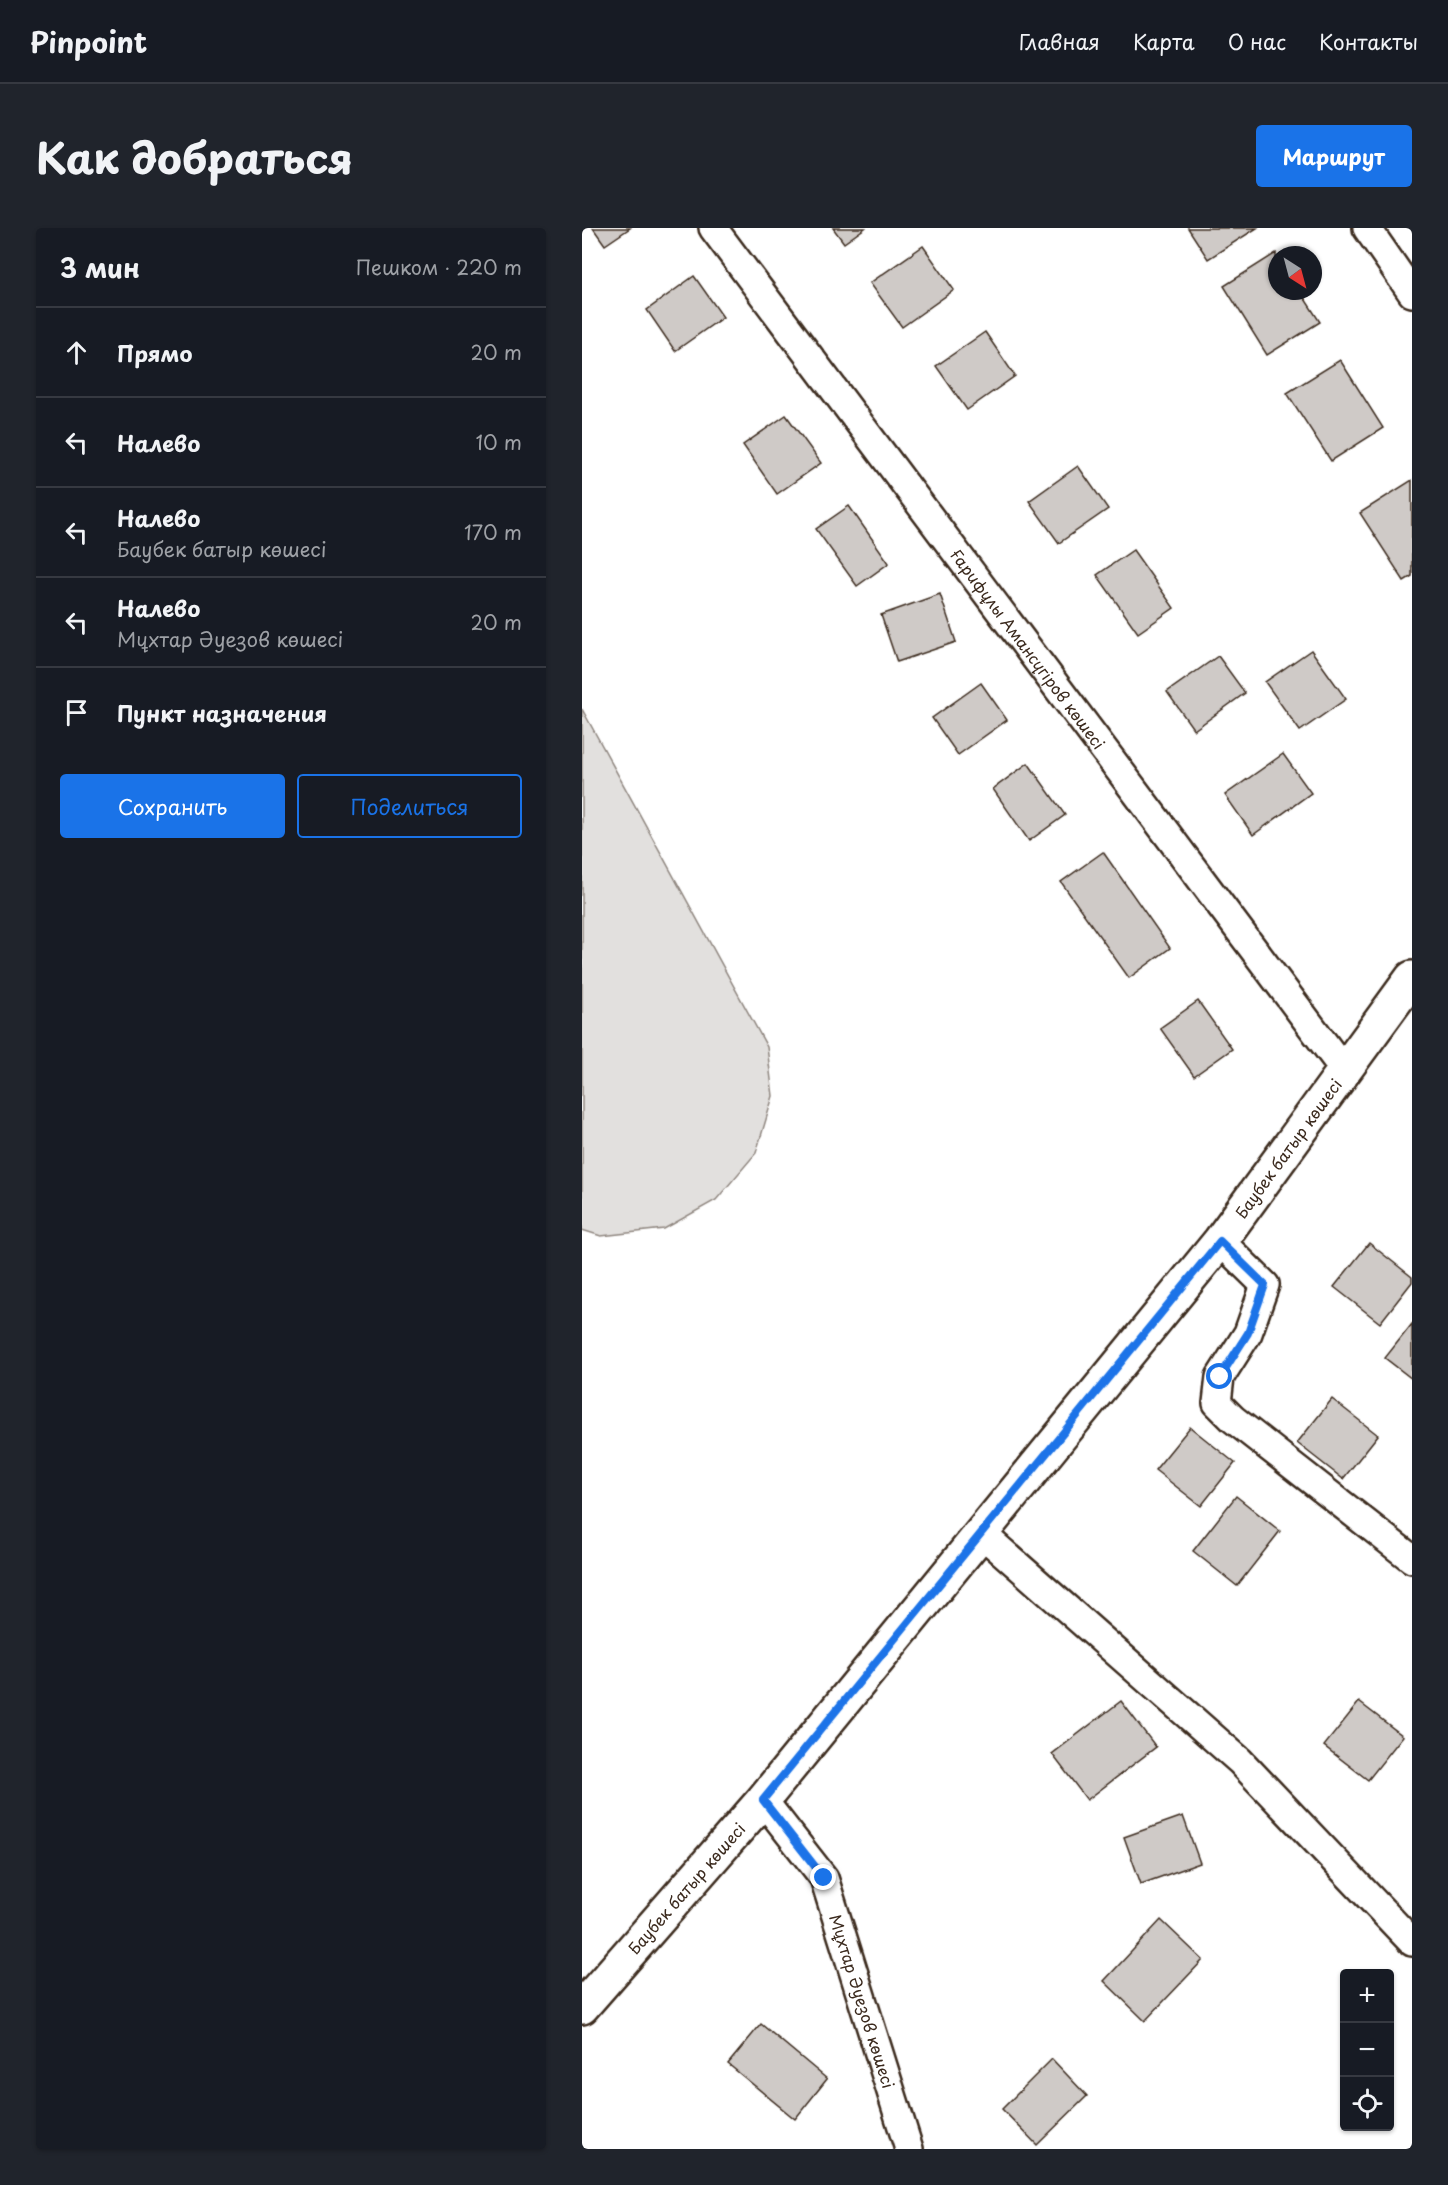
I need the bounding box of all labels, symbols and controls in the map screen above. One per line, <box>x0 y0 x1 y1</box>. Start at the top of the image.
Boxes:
text: Pinpoint <box>30 20 147 63</box>
text: Главная <box>1019 25 1100 57</box>
text: Карта <box>1133 25 1195 57</box>
text: О нас <box>1228 25 1286 57</box>
text: Контакты <box>1319 25 1418 57</box>
text: Как добраться <box>36 125 353 188</box>
button: Маршрут <box>1256 125 1412 187</box>
north arrow <box>1268 246 1322 300</box>
text: 3 мин <box>60 248 140 287</box>
text: Пешком · 220 m <box>356 252 522 282</box>
icon: ahead <box>60 336 93 369</box>
text: Прямо <box>117 336 192 369</box>
text: 20 m <box>470 337 522 367</box>
icon: left <box>60 426 93 459</box>
text: Налево <box>117 426 200 459</box>
text: 10 m <box>475 427 522 457</box>
text: Налево <box>117 501 200 534</box>
icon: left <box>60 516 93 549</box>
text: 170 m <box>464 517 522 547</box>
text: Баубек батыр көшесі <box>117 534 327 564</box>
street label: Ғарифұлы Амансүгіров көшесі <box>946 544 1111 754</box>
text: Налево <box>117 591 200 624</box>
icon: left <box>60 606 93 639</box>
text: 20 m <box>470 607 522 637</box>
text: Мұхтар Әуезов көшесі <box>117 624 343 654</box>
icon: arrive <box>60 696 93 729</box>
text: Пункт назначения <box>117 696 327 729</box>
button: Сохранить <box>60 774 285 838</box>
button: Поделиться <box>297 774 522 838</box>
street label: Баубек батыр көшесі <box>1229 1073 1347 1223</box>
route start <box>1206 1363 1232 1389</box>
street label: Баубек батыр көшесі <box>622 1817 750 1959</box>
route end <box>810 1864 836 1890</box>
street label: Мұхтар Әуезов көшесі <box>824 1911 901 2091</box>
map controls <box>1340 1969 1394 2131</box>
button: + <box>1340 1969 1394 2023</box>
button: − <box>1340 2023 1394 2077</box>
button: locate <box>1340 2077 1394 2131</box>

